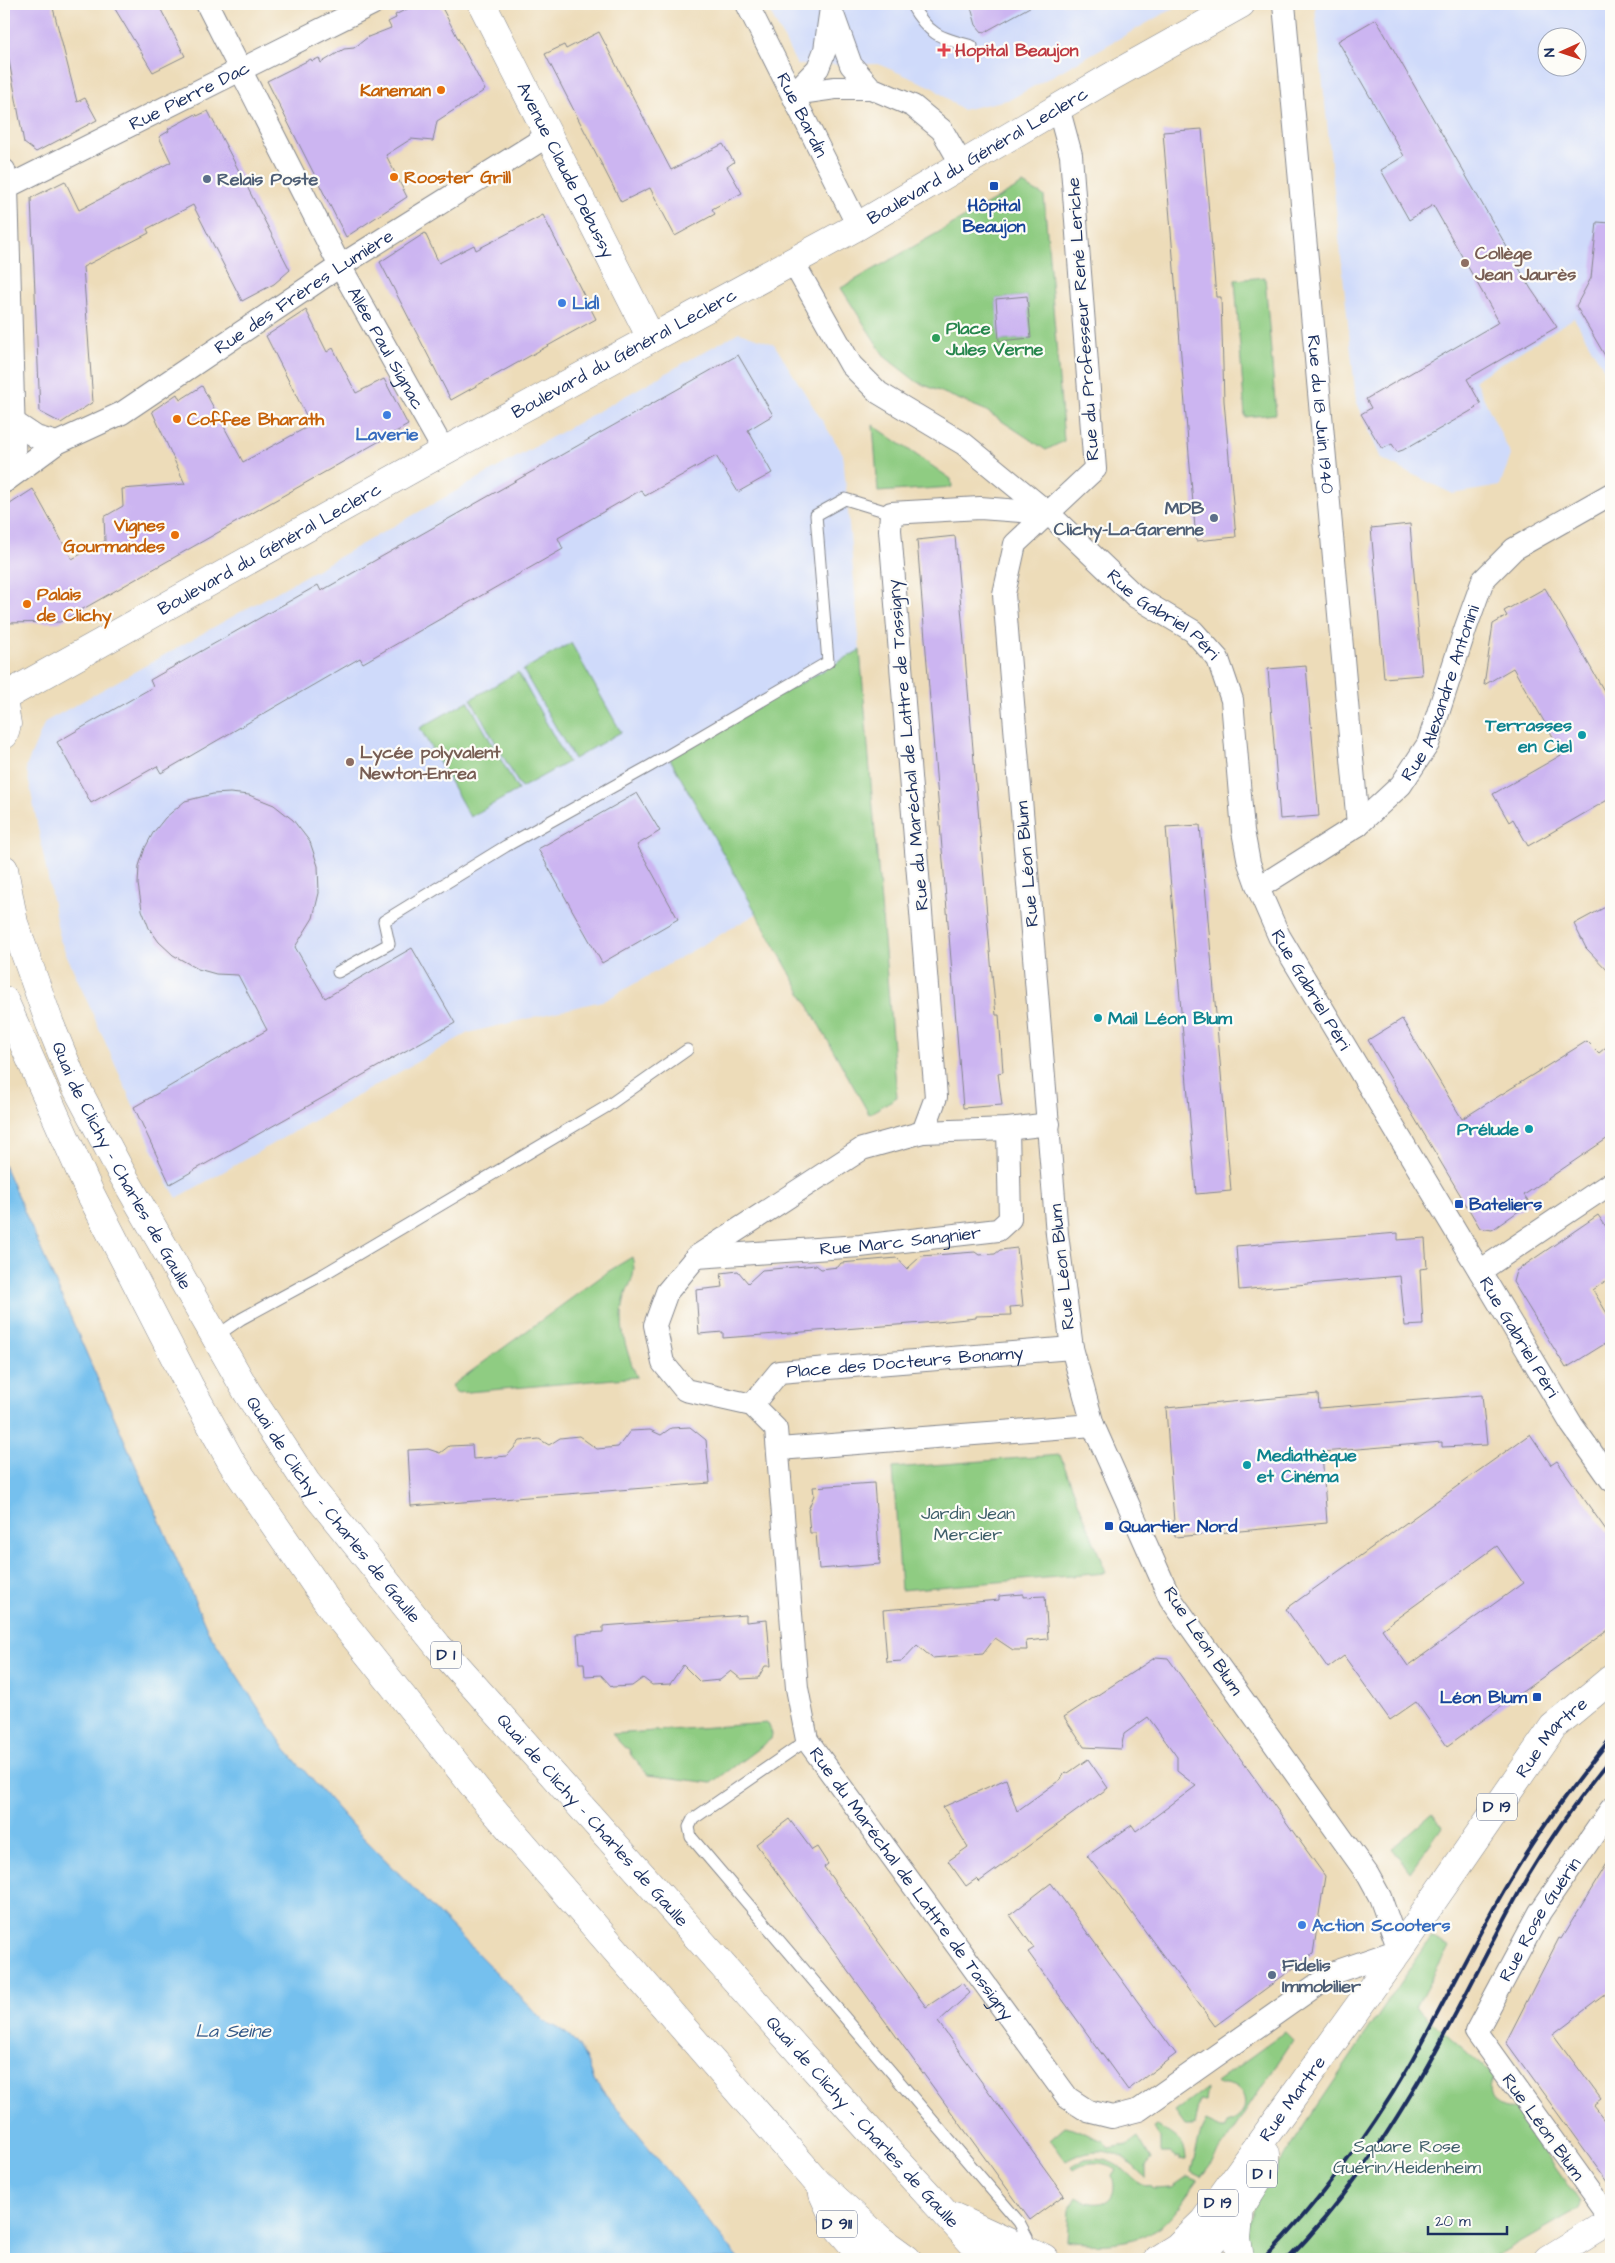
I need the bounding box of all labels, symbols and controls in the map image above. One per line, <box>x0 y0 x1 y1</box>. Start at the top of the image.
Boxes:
north arrow <box>1538 28 1588 78</box>
place label: Hopital Beaujon <box>955 38 1078 63</box>
marker: Hopital Beaujon <box>937 43 951 57</box>
text: N <box>1540 48 1560 58</box>
street label: Rue Pierre Dac <box>125 55 254 136</box>
street label: Rue Bardin <box>771 68 834 162</box>
place label: Kaneman <box>360 78 431 103</box>
street label: Avenue Claude Debussy <box>511 78 621 263</box>
street label: Boulevard du Général Leclerc <box>862 80 1093 231</box>
marker: Kaneman <box>435 84 447 96</box>
place label: Rooster Grill <box>404 165 511 190</box>
place label: Relais Poste <box>217 167 318 192</box>
marker: Rooster Grill <box>388 171 400 183</box>
marker: Relais Poste <box>201 173 213 185</box>
street label: Rue du Professeur René Leriche <box>1061 176 1105 462</box>
marker: Hôpital Beaujon <box>988 180 1000 192</box>
place label: Hôpital Beaujon <box>962 193 1026 239</box>
street label: Rue des Frères Lumière <box>209 223 398 360</box>
place label: Collège Jean Jaurès <box>1474 241 1576 287</box>
marker: Collège Jean Jaurès <box>1459 257 1471 269</box>
street label: Allée Paul Signac <box>342 282 431 414</box>
street label: Boulevard du Général Leclerc <box>507 282 741 425</box>
place label: Lidl <box>572 291 599 316</box>
marker: Lidl <box>556 297 568 309</box>
place label: Place Jules Verne <box>945 316 1043 362</box>
marker: Place Jules Verne <box>930 332 942 344</box>
street label: Rue du 18 Juin 1940 <box>1301 334 1341 495</box>
place label: Coffee Bharath <box>187 407 325 432</box>
marker: Laverie <box>381 409 393 421</box>
marker: Coffee Bharath <box>171 413 183 425</box>
place label: Laverie <box>355 422 419 447</box>
street label: Boulevard du Général Leclerc <box>153 476 386 621</box>
place label: MDB Clichy-La-Garenne <box>1054 496 1204 543</box>
marker: MDB Clichy-La-Garenne <box>1208 512 1220 524</box>
place label: Vignes Gourmandes <box>63 513 165 559</box>
marker: Vignes Gourmandes <box>169 529 181 541</box>
street label: Rue Gabriel Péri <box>1101 563 1226 666</box>
street label: Rue du Maréchal de Lattre de Tassigny <box>881 578 936 912</box>
place label: Palais de Clichy <box>36 582 112 629</box>
marker: Palais de Clichy <box>21 598 33 610</box>
street label: Rue Alexandre Antonini <box>1395 601 1486 786</box>
place label: Terrasses en Ciel <box>1484 713 1572 759</box>
marker: Terrasses en Ciel <box>1576 729 1588 741</box>
place label: Lycée polyvalent Newton-Enrea <box>360 740 501 786</box>
marker: Lycée polyvalent Newton-Enrea <box>344 756 356 768</box>
street label: Rue Léon Blum <box>1009 800 1045 928</box>
street label: Rue Gabriel Péri <box>1265 924 1357 1055</box>
place label: Mail Léon Blum <box>1108 1006 1233 1031</box>
marker: Mail Léon Blum <box>1092 1012 1104 1024</box>
street label: Quai de Clichy - Charles de Gaulle <box>46 1038 198 1294</box>
place label: Prélude <box>1457 1117 1519 1142</box>
marker: Prélude <box>1523 1123 1535 1135</box>
place label: Bateliers <box>1469 1192 1542 1217</box>
marker: Bateliers <box>1453 1198 1465 1210</box>
street label: Rue Léon Blum <box>1043 1203 1081 1331</box>
street label: Rue Marc Sangnier <box>819 1220 982 1261</box>
street label: Rue Gabriel Péri <box>1473 1272 1565 1402</box>
street label: Place des Docteurs Bonamy <box>785 1340 1025 1384</box>
street label: Quai de Clichy - Charles de Gaulle <box>240 1391 427 1628</box>
place label: Mediathèque et Cinéma <box>1257 1443 1357 1489</box>
marker: Mediathèque et Cinéma <box>1241 1459 1253 1471</box>
park label: Jardin Jean Mercier <box>921 1501 1015 1547</box>
place label: Quartier Nord <box>1119 1514 1238 1539</box>
marker: Quartier Nord <box>1103 1520 1115 1532</box>
street label: Rue Léon Blum <box>1157 1582 1249 1700</box>
road number: D 1 <box>431 1642 461 1668</box>
place label: Léon Blum <box>1440 1685 1528 1710</box>
street label: Rue Martre <box>1509 1691 1593 1782</box>
marker: Léon Blum <box>1531 1691 1543 1703</box>
street label: Quai de Clichy - Charles de Gaulle <box>491 1708 695 1932</box>
street label: Rue du Maréchal de Lattre de Tassigny <box>804 1742 1020 2026</box>
road number: D 19 <box>1477 1794 1517 1820</box>
street label: Rue Rose Guérin <box>1493 1852 1587 1986</box>
place label: Action Scooters <box>1312 1913 1450 1938</box>
marker: Action Scooters <box>1296 1919 1308 1931</box>
place label: Fidelis Immobilier <box>1282 1953 1361 1999</box>
marker: Fidelis Immobilier <box>1266 1969 1278 1981</box>
street label: Quai de Clichy - Charles de Gaulle <box>760 2010 965 2234</box>
water label: La Seine <box>195 2018 273 2045</box>
street label: Rue Martre <box>1253 2050 1332 2146</box>
street label: Rue Léon Blum <box>1496 2069 1590 2185</box>
park label: Square Rose Guérin/Heidenheim <box>1333 2134 1481 2180</box>
road number: D 1 <box>1247 2160 1277 2188</box>
road number: D 19 <box>1198 2190 1238 2216</box>
scale bar <box>1428 2203 1506 2235</box>
road number: D 911 <box>817 2210 857 2238</box>
text: 20 m <box>1435 2211 1471 2232</box>

